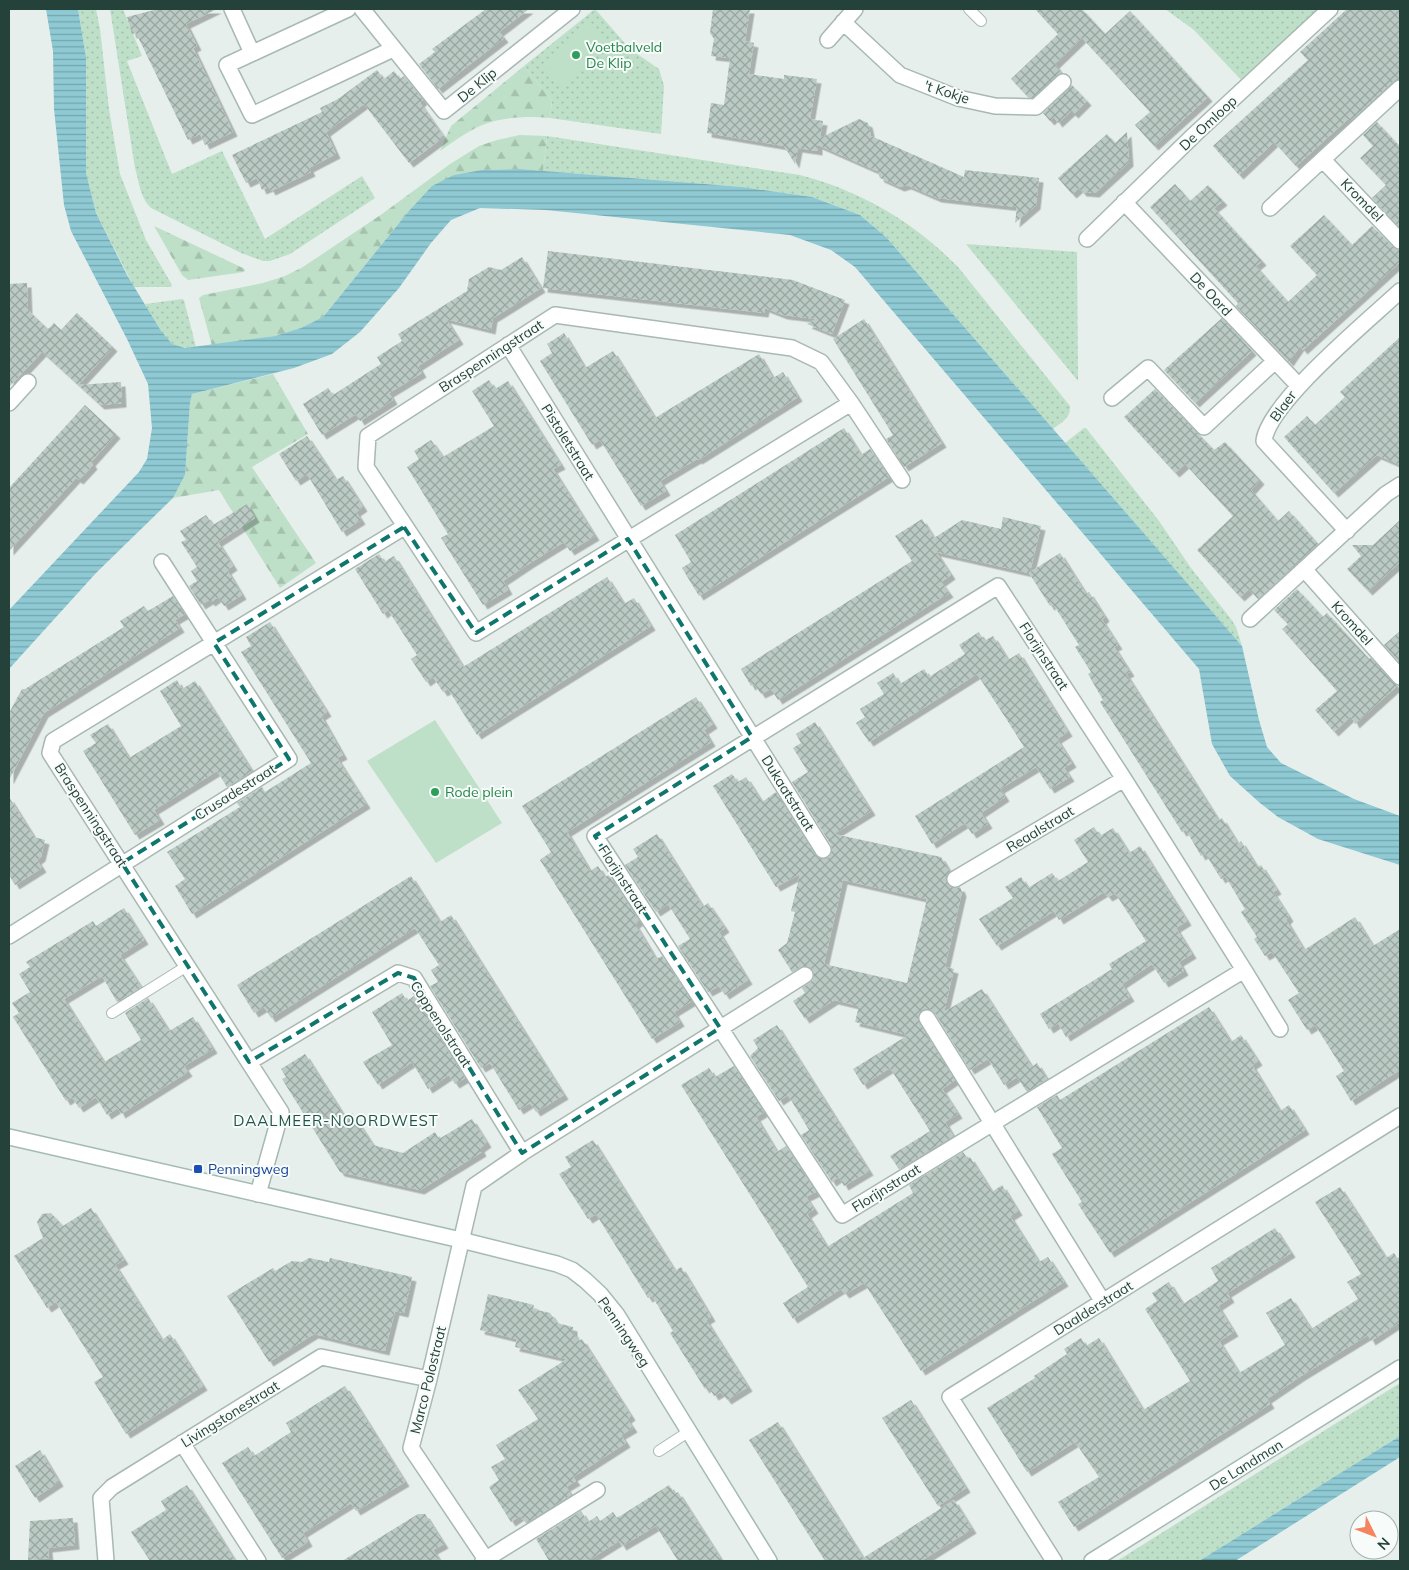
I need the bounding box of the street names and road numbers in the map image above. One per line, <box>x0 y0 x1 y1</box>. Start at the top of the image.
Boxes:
street label: De Klip <box>454 64 500 106</box>
street label: 't Kokje <box>922 76 972 108</box>
street label: De Omloop <box>1175 92 1241 154</box>
street label: Kromdel <box>1337 175 1387 225</box>
street label: De Oord <box>1186 268 1236 320</box>
street label: Braspenningstraat <box>435 316 547 396</box>
street label: Blaer <box>1266 386 1301 425</box>
street label: Pistoletstraat <box>537 401 599 484</box>
street label: Kromdel <box>1327 597 1377 649</box>
street label: Florijnstraat <box>1015 619 1073 694</box>
street label: Dukaatstraat <box>758 752 818 834</box>
street label: Braspenningstraat <box>51 759 131 871</box>
street label: Crusadestraat <box>191 760 279 824</box>
street label: Reaalstraat <box>1003 802 1077 856</box>
street label: Florijnstraat <box>594 842 652 917</box>
street label: Coppenolstraat <box>406 977 476 1071</box>
street label: Florijnstraat <box>848 1160 924 1216</box>
street label: Daalderstraat <box>1050 1276 1136 1340</box>
street label: Penningweg <box>594 1293 654 1371</box>
street label: Marco Polostraat <box>406 1324 450 1436</box>
street label: Livingstonestraat <box>178 1377 282 1451</box>
street label: De Landman <box>1206 1435 1286 1495</box>

